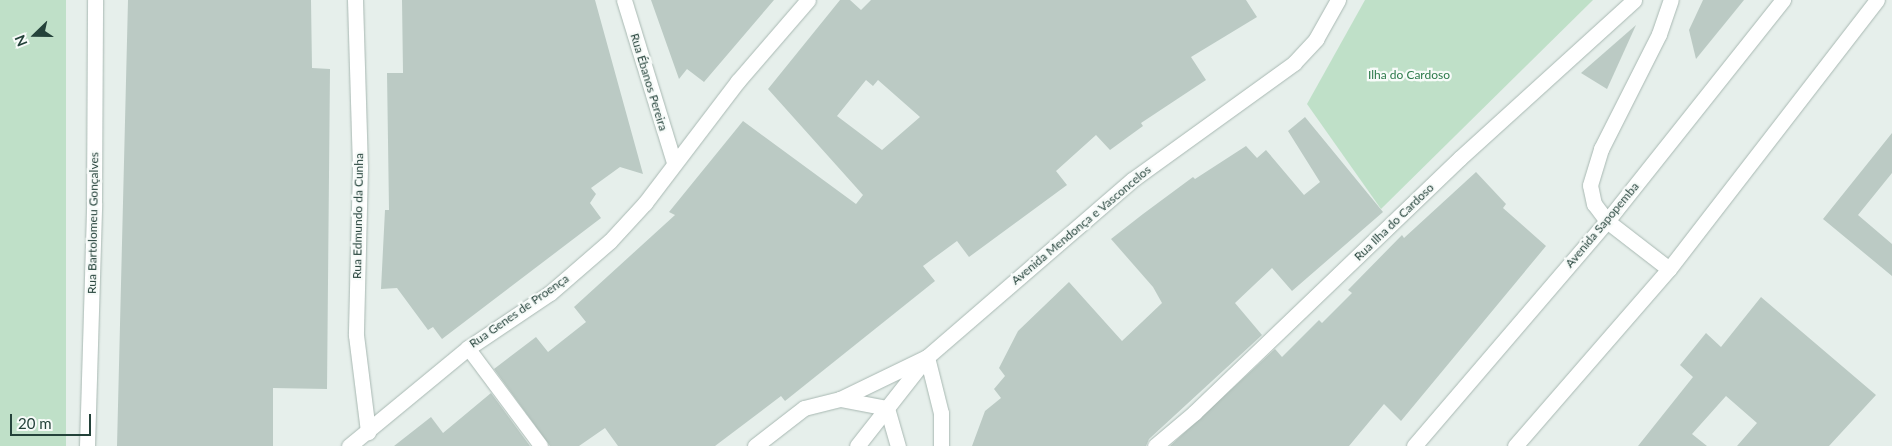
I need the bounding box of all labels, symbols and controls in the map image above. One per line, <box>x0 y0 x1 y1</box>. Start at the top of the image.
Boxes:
north arrow <box>10 10 60 60</box>
street label: Rua Ébanos Pereira <box>627 32 671 132</box>
text: N <box>11 33 31 49</box>
park label: Ilha do Cardoso <box>1368 68 1450 82</box>
street label: Rua Bartolomeu Gonçalves <box>85 152 101 294</box>
street label: Rua Edmundo da Cunha <box>350 153 366 279</box>
street label: Avenida Mendonça e Vasconcelos <box>1008 162 1154 288</box>
street label: Avenida Sapopemba <box>1562 179 1642 271</box>
street label: Rua Ilha do Cardoso <box>1351 180 1437 264</box>
street label: Rua Genes de Proença <box>466 271 572 351</box>
scale bar <box>12 404 94 436</box>
text: 20 m <box>18 414 52 432</box>

